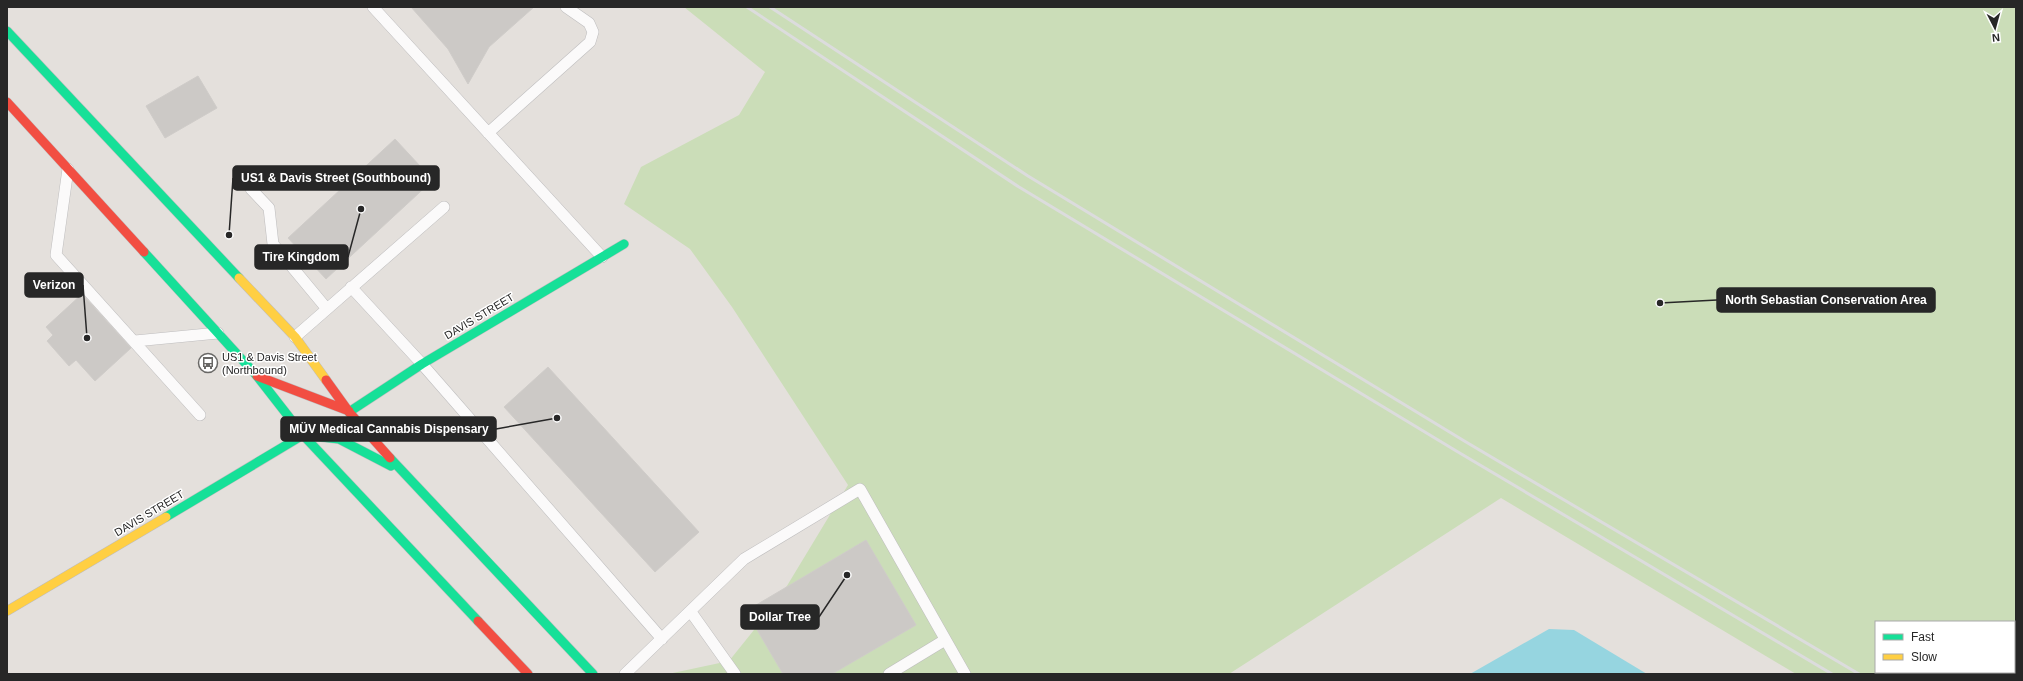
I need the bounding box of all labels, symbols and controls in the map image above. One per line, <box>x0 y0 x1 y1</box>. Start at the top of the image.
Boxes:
north arrow <box>1975 8 2015 48</box>
text: N <box>1991 32 2001 44</box>
callout: US1 & Davis Street (Southbound) <box>233 166 439 190</box>
text: US1 & Davis Street (Southbound) <box>241 171 431 185</box>
callout: Tire Kingdom <box>255 245 348 269</box>
text: Tire Kingdom <box>262 250 340 264</box>
callout: Verizon <box>25 273 83 297</box>
text: Verizon <box>33 278 75 292</box>
callout: North Sebastian Conservation Area <box>1717 288 1935 312</box>
street label: DAVIS STREET <box>442 290 516 341</box>
text: North Sebastian Conservation Area <box>1725 293 1927 307</box>
place label: US1 & Davis Street (Northbound) <box>222 351 317 376</box>
bus stop icon: US1 & Davis Street (Northbound) <box>197 352 219 374</box>
callout: MÜV Medical Cannabis Dispensary <box>281 417 496 441</box>
text: MÜV Medical Cannabis Dispensary <box>289 421 489 436</box>
street label: DAVIS STREET <box>112 487 186 538</box>
callout: Dollar Tree <box>741 605 819 629</box>
text: Dollar Tree <box>749 610 811 624</box>
legend <box>1875 621 2015 673</box>
text: Fast <box>1911 630 1935 644</box>
text: Slow <box>1911 650 1937 664</box>

